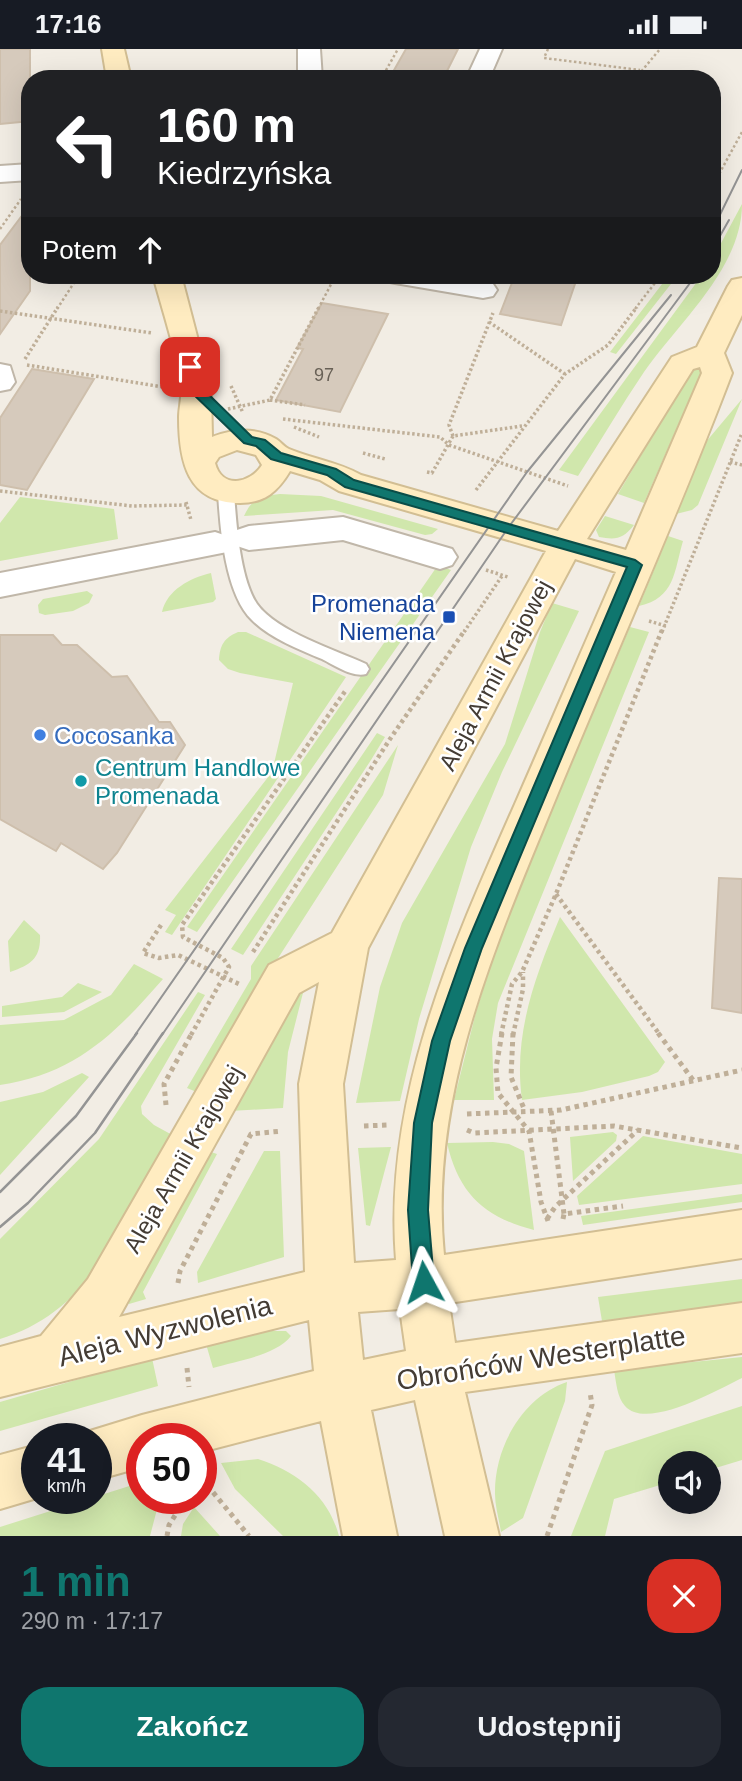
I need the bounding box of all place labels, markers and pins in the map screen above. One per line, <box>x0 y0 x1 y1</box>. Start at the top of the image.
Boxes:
pin <box>160 337 220 397</box>
place label: Promenada Niemena <box>311 590 436 645</box>
marker: Promenada Niemena <box>441 609 457 625</box>
place label: Cocosanka <box>54 722 175 749</box>
marker: Cocosanka <box>32 727 48 743</box>
place label: Centrum Handlowe Promenada <box>95 754 300 809</box>
marker: Centrum Handlowe Promenada <box>73 773 89 789</box>

